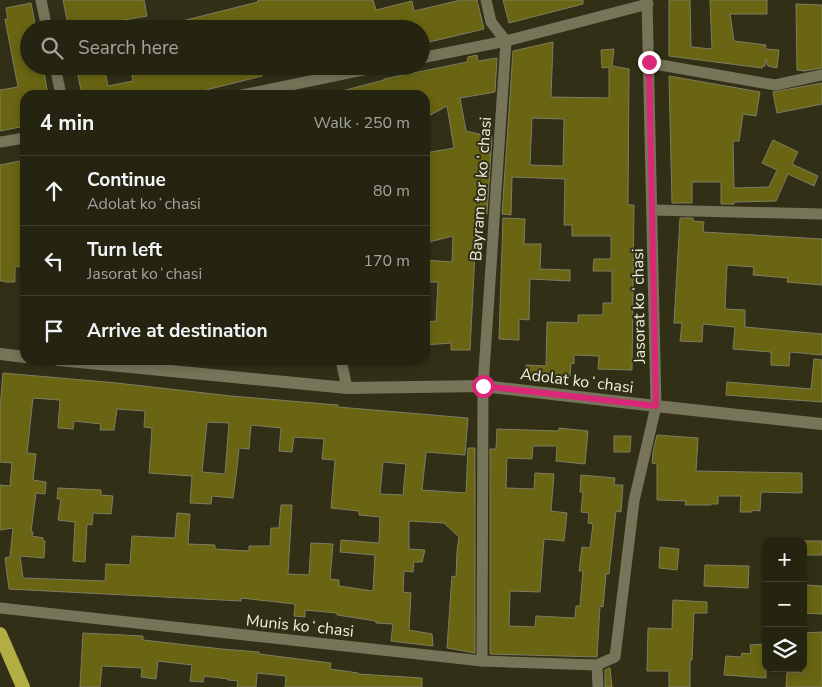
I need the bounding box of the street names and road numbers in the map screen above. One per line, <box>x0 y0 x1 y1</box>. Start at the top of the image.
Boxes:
street label: Bayram tor koʻchasi <box>465 116 497 262</box>
street label: Jasorat koʻchasi <box>627 248 651 365</box>
street label: Adolat koʻchasi <box>519 363 635 399</box>
street label: Munis koʻchasi <box>245 609 355 643</box>

